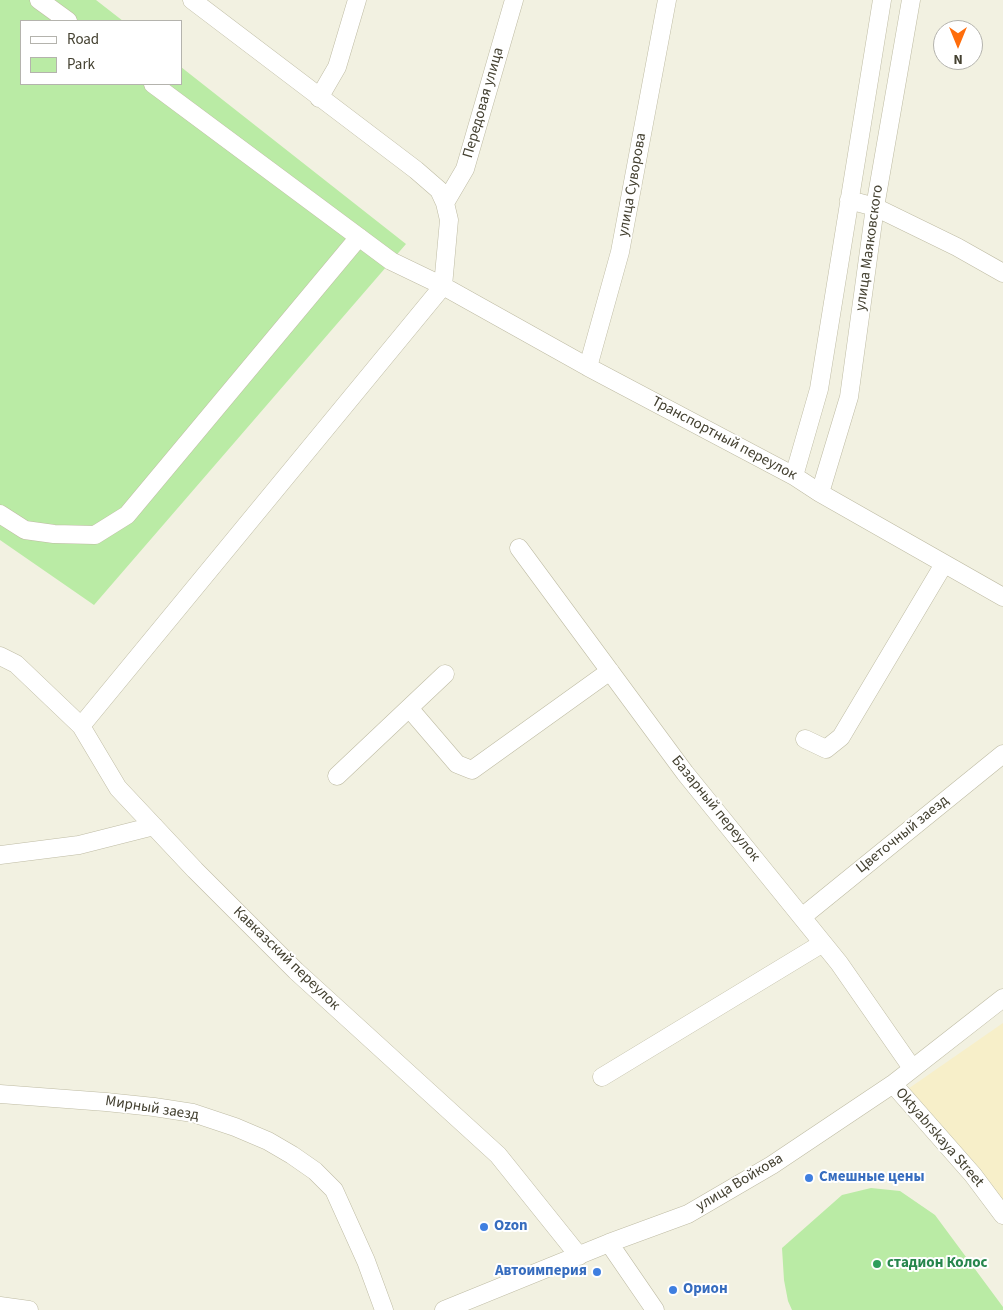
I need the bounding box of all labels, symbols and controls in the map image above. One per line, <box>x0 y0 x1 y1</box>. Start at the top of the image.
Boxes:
legend <box>20 20 182 85</box>
north arrow <box>933 20 983 70</box>
text: Road <box>67 29 99 50</box>
street label: Передовая улица <box>460 46 508 160</box>
text: N <box>953 49 963 69</box>
text: Park <box>67 54 95 75</box>
street label: улица Суворова <box>615 132 651 238</box>
street label: улица Маяковского <box>852 184 888 312</box>
street label: Транспортный переулок <box>648 393 800 485</box>
street label: Базарный переулок <box>667 752 763 866</box>
street label: Цветочный заезд <box>853 792 953 878</box>
street label: Кавказский переулок <box>229 903 343 1015</box>
street label: Oktyabrskaya Street <box>891 1085 987 1191</box>
street label: Мирный заезд <box>104 1093 200 1125</box>
street label: улица Войкова <box>693 1150 787 1216</box>
place label: Смешные цены <box>819 1169 925 1187</box>
marker: Смешные цены <box>803 1172 815 1184</box>
place label: Ozon <box>494 1218 528 1236</box>
marker: Ozon <box>478 1221 490 1233</box>
place label: стадион Колос <box>887 1255 988 1273</box>
marker: стадион Колос <box>871 1258 883 1270</box>
place label: Автоимперия <box>495 1263 587 1281</box>
marker: Автоимперия <box>591 1266 603 1278</box>
place label: Орион <box>683 1281 728 1299</box>
marker: Орион <box>667 1284 679 1296</box>

